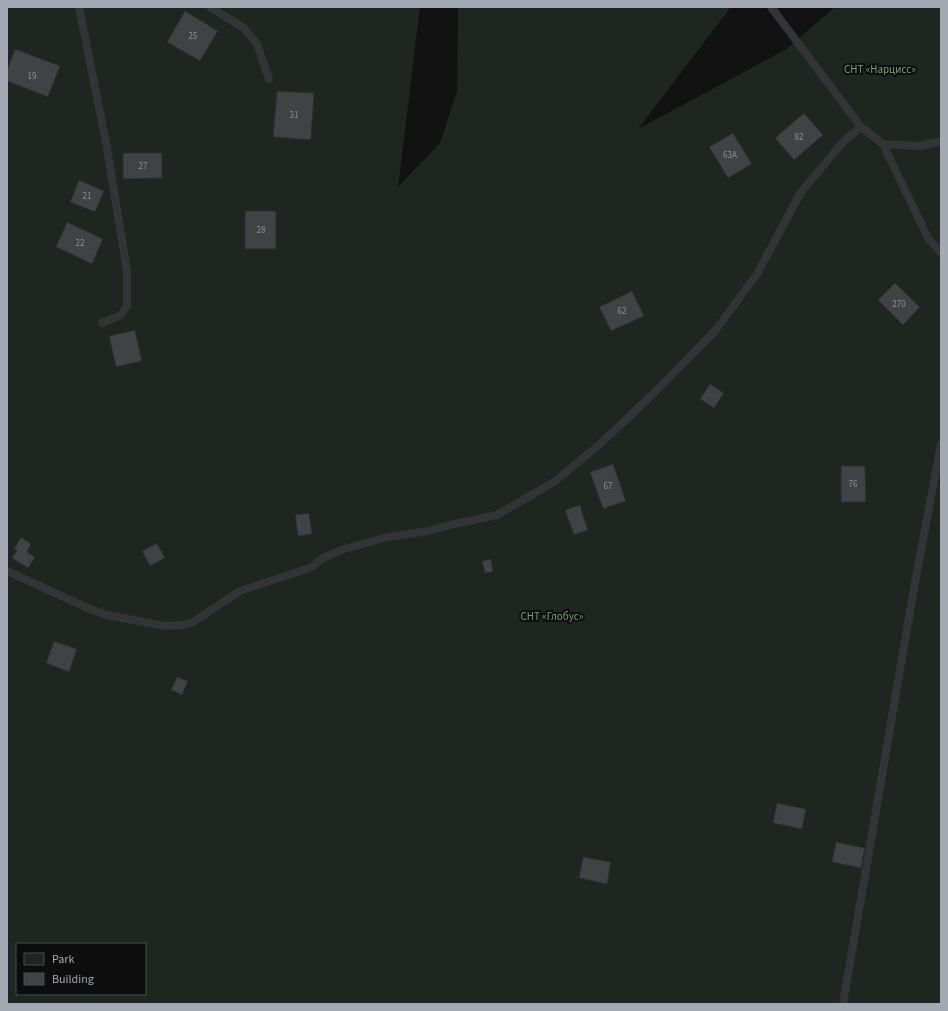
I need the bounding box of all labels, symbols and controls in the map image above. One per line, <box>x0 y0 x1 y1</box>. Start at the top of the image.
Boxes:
house number: 25 <box>189 30 198 43</box>
park label: СНТ «Нарцисс» <box>844 62 916 77</box>
house number: 19 <box>28 70 37 83</box>
house number: 31 <box>290 109 298 122</box>
house number: 82 <box>795 131 804 144</box>
house number: 63А <box>723 149 737 162</box>
house number: 27 <box>139 160 148 173</box>
house number: 21 <box>83 190 91 203</box>
house number: 28 <box>257 224 266 237</box>
house number: 22 <box>76 237 85 250</box>
house number: 270 <box>892 298 906 311</box>
house number: 62 <box>618 305 627 318</box>
house number: 76 <box>849 478 858 491</box>
house number: 67 <box>604 480 613 493</box>
park label: СНТ «Глобус» <box>520 609 584 624</box>
legend <box>16 943 146 995</box>
text: Park <box>52 951 74 968</box>
text: Building <box>52 971 94 988</box>

